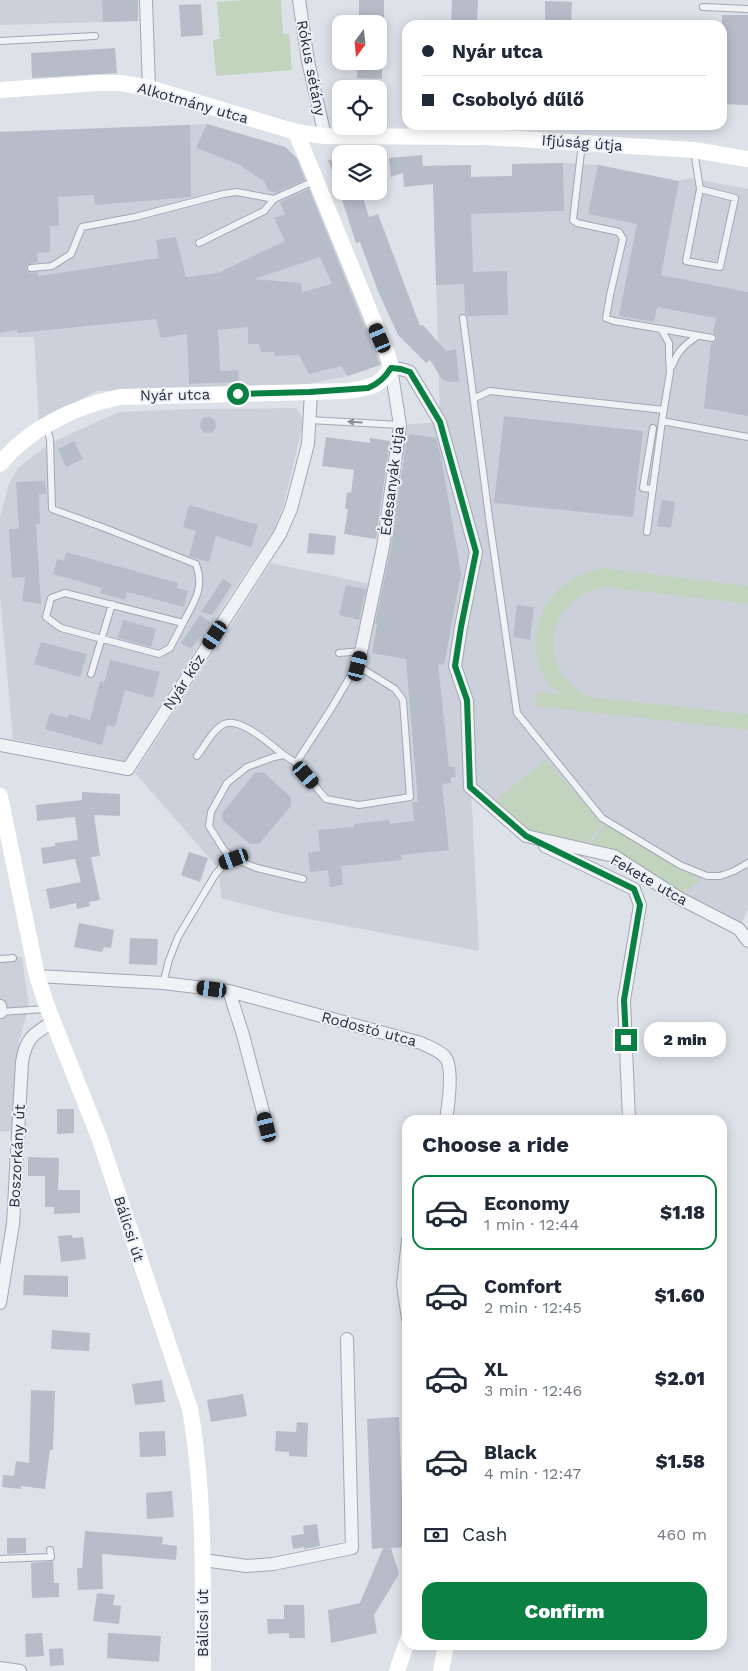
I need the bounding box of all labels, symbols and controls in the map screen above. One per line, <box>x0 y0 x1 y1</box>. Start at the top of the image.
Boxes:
north arrow <box>332 15 388 70</box>
map controls <box>332 15 387 200</box>
street label: Rókus sétány <box>293 18 329 118</box>
text: Nyár utca <box>452 40 543 63</box>
street label: Alkotmány utca <box>135 79 251 128</box>
button: locate <box>332 80 387 135</box>
text: Csobolyó dűlő <box>452 88 584 111</box>
street label: Ifjúság útja <box>541 131 624 155</box>
button: layers <box>332 145 387 200</box>
car <box>367 321 392 355</box>
route start <box>227 383 249 405</box>
street label: Nyár utca <box>140 385 211 405</box>
one-way arrow <box>347 418 363 426</box>
street label: Édesanyák útja <box>376 425 408 537</box>
car <box>200 618 229 652</box>
car <box>347 650 368 682</box>
street label: Nyár köz <box>159 651 209 713</box>
car <box>290 759 321 791</box>
car <box>217 847 250 871</box>
street label: Fekete utca <box>607 851 691 910</box>
car <box>196 980 227 998</box>
street label: Rodostó utca <box>319 1008 419 1050</box>
callout: 2 min <box>644 1022 726 1058</box>
route end <box>615 1029 637 1051</box>
text: 2 min <box>663 1030 707 1049</box>
street label: Boszorkány út <box>5 1103 29 1208</box>
car <box>256 1111 277 1143</box>
text: Choose a ride <box>422 1132 569 1157</box>
icon: car <box>424 1190 469 1235</box>
text: Economy <box>484 1192 569 1215</box>
street label: Bálicsi út <box>110 1194 148 1265</box>
text: $1.18 <box>660 1201 705 1224</box>
text: 1 min · 12:44 <box>484 1215 579 1234</box>
icon: car <box>424 1273 469 1318</box>
text: Comfort <box>484 1275 562 1298</box>
text: $1.60 <box>654 1284 705 1307</box>
text: 2 min · 12:45 <box>484 1298 582 1317</box>
icon: car <box>424 1356 469 1401</box>
text: XL <box>484 1358 508 1381</box>
text: $2.01 <box>655 1367 705 1390</box>
text: 3 min · 12:46 <box>484 1381 582 1400</box>
icon: car <box>424 1439 469 1484</box>
text: Black <box>484 1441 537 1464</box>
text: $1.58 <box>655 1450 705 1473</box>
text: 4 min · 12:47 <box>484 1464 581 1483</box>
icon: cash <box>422 1521 450 1549</box>
text: Cash <box>462 1523 508 1546</box>
text: 460 m <box>657 1525 707 1544</box>
button: Confirm <box>422 1582 707 1640</box>
street label: Bálicsi út <box>194 1588 212 1657</box>

